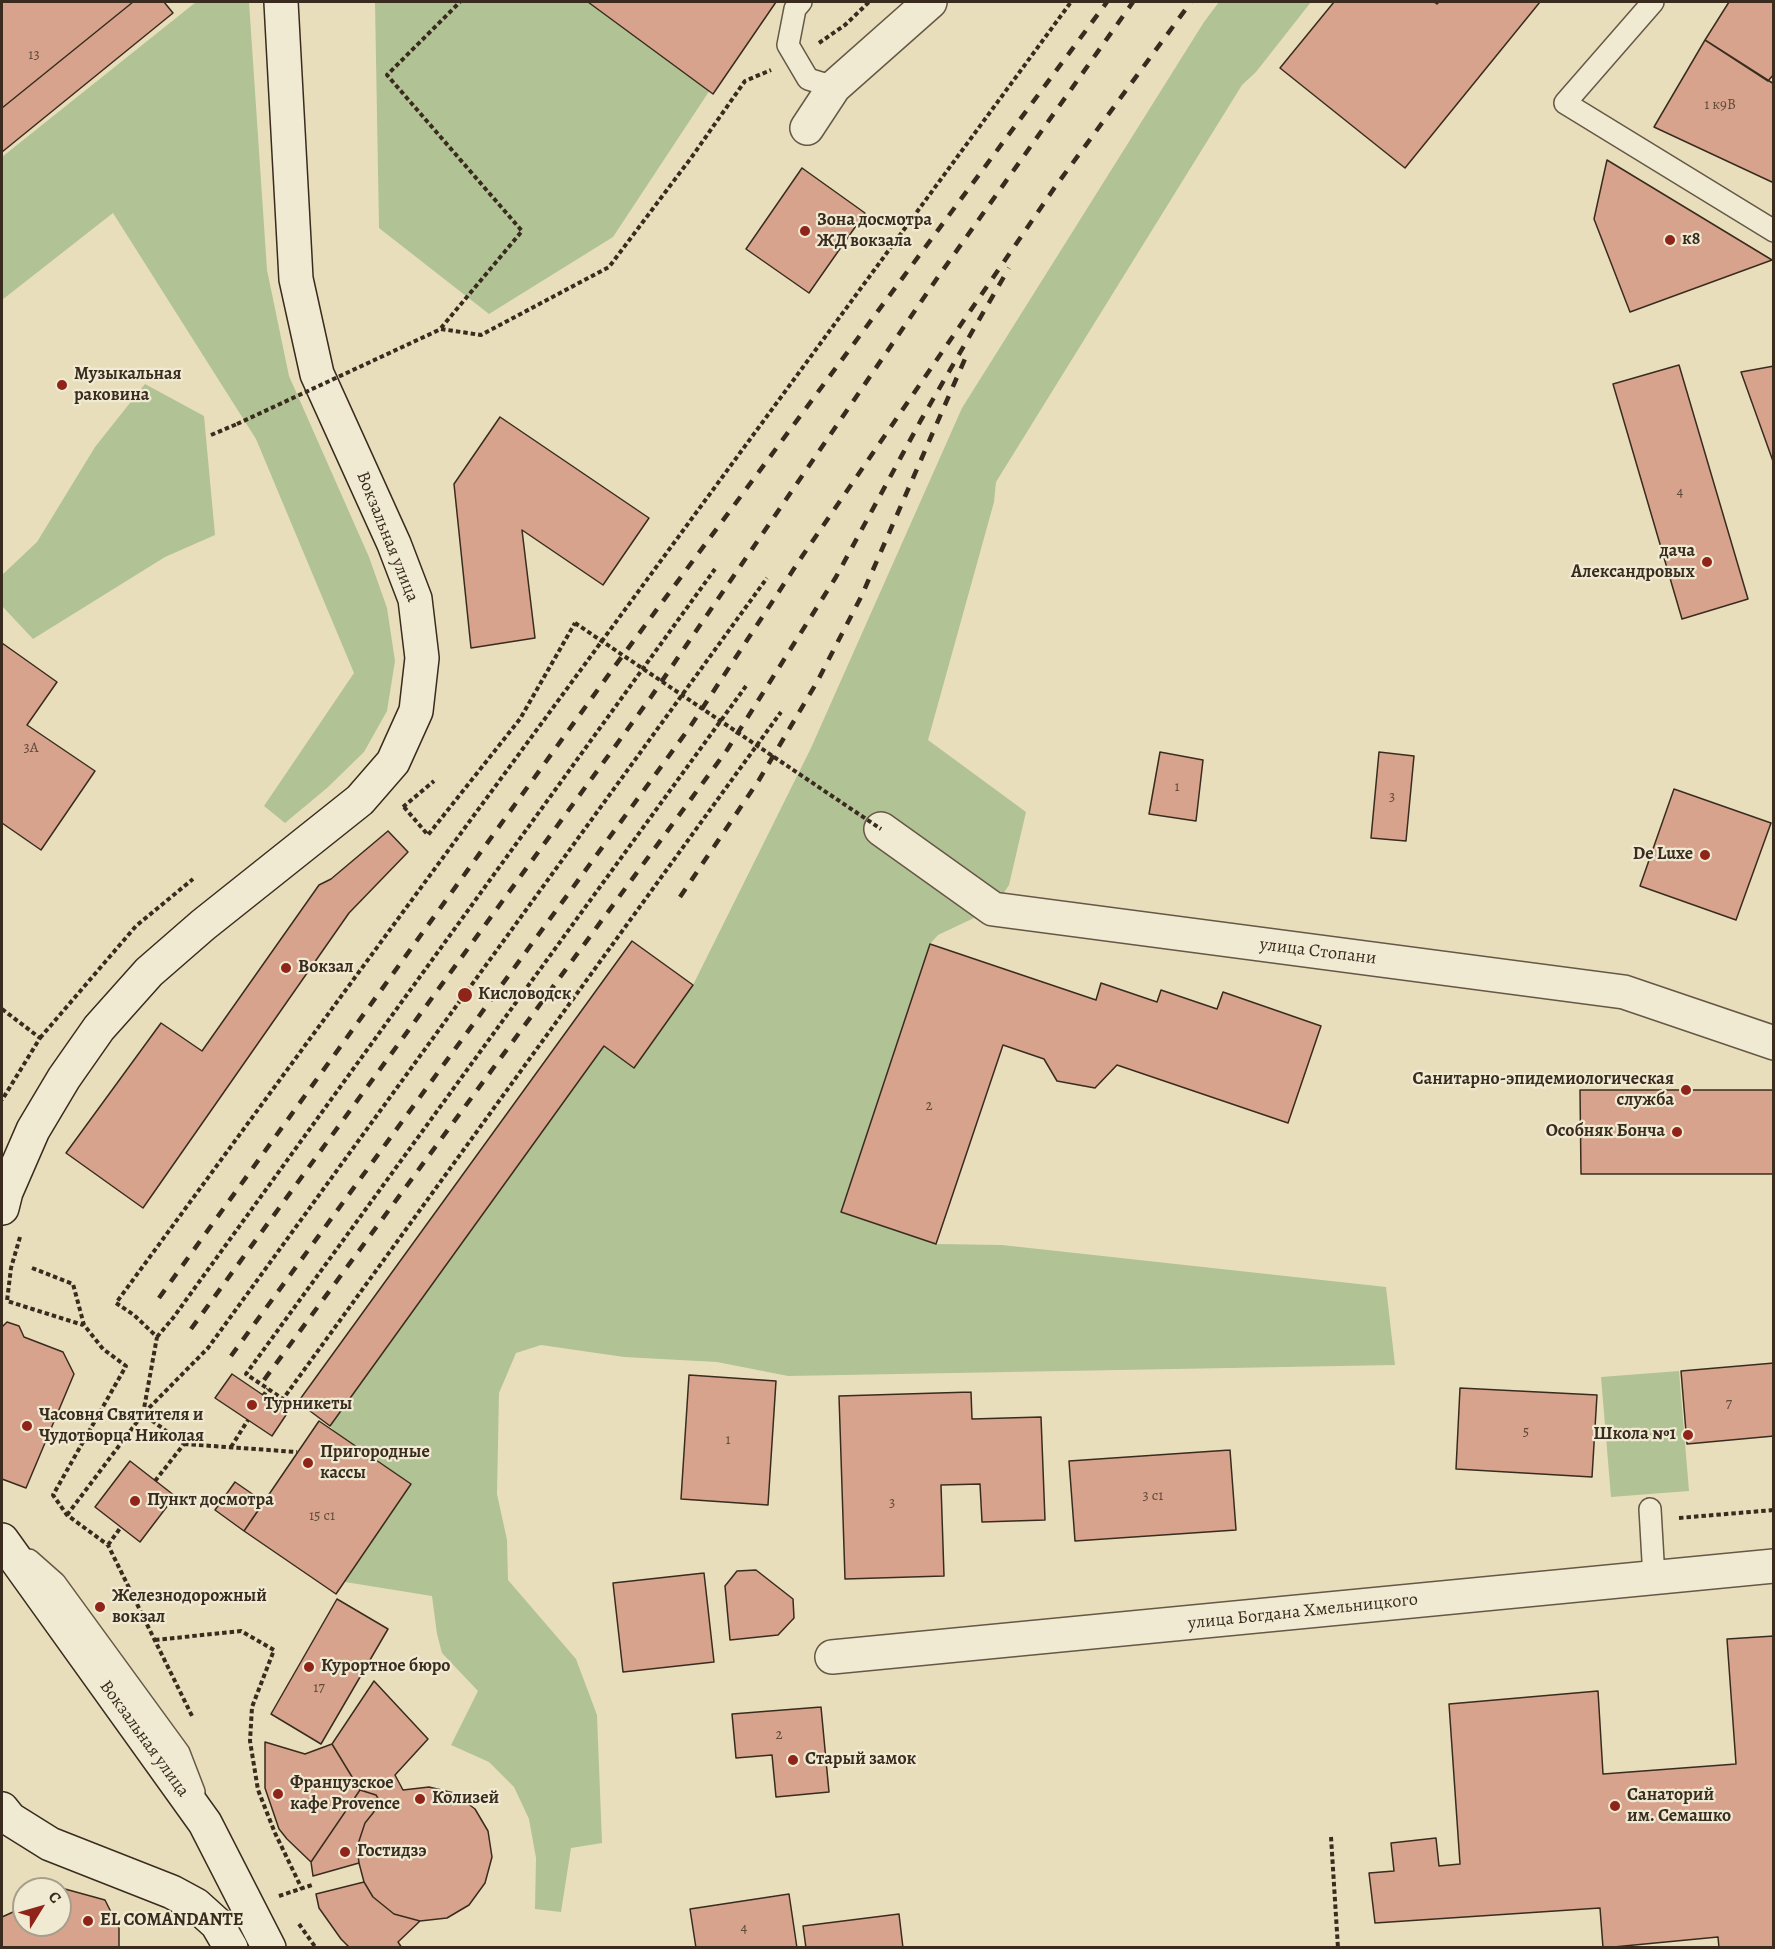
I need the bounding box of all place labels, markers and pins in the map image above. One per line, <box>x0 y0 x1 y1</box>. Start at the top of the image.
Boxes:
place label: Зона досмотра ЖД вокзала <box>817 210 932 252</box>
marker: Зона досмотра ЖД вокзала <box>798 224 812 238</box>
place label: к8 <box>1682 229 1700 251</box>
marker: к8 <box>1663 233 1677 247</box>
place label: Музыкальная раковина <box>74 364 182 406</box>
marker: Музыкальная раковина <box>55 378 69 392</box>
place label: дача Александровых <box>1571 541 1695 584</box>
marker: дача Александровых <box>1700 555 1714 569</box>
place label: De Luxe <box>1633 844 1693 866</box>
marker: De Luxe <box>1698 848 1712 862</box>
place label: Вокзал <box>298 957 354 979</box>
marker: Вокзал <box>279 961 293 975</box>
place label: Кисловодск <box>478 984 571 1006</box>
marker: Кисловодск <box>456 986 474 1004</box>
place label: Санитарно-эпидемиологическая служба <box>1413 1069 1674 1112</box>
marker: Санитарно-эпидемиологическая служба <box>1679 1083 1693 1097</box>
place label: Особняк Бонча <box>1546 1121 1665 1143</box>
marker: Особняк Бонча <box>1670 1125 1684 1139</box>
place label: Турникеты <box>264 1394 352 1416</box>
marker: Турникеты <box>245 1398 259 1412</box>
place label: Часовня Святителя и Чудотворца Николая <box>39 1405 204 1448</box>
marker: Часовня Святителя и Чудотворца Николая <box>20 1419 34 1433</box>
place label: Школа №1 <box>1593 1424 1676 1446</box>
marker: Школа №1 <box>1681 1428 1695 1442</box>
place label: Пригородные кассы <box>320 1442 430 1484</box>
marker: Пригородные кассы <box>301 1456 315 1470</box>
place label: Пункт досмотра <box>147 1490 274 1512</box>
marker: Пункт досмотра <box>128 1494 142 1508</box>
place label: Железнодорожный вокзал <box>112 1586 267 1628</box>
marker: Железнодорожный вокзал <box>93 1600 107 1614</box>
place label: Курортное бюро <box>321 1656 450 1678</box>
marker: Курортное бюро <box>302 1660 316 1674</box>
place label: Старый замок <box>805 1749 916 1771</box>
marker: Старый замок <box>786 1753 800 1767</box>
place label: Французское кафе Provence <box>290 1773 400 1816</box>
place label: Санаторий им. Семашко <box>1627 1785 1731 1828</box>
marker: Французское кафе Provence <box>271 1787 285 1801</box>
place label: Колизей <box>432 1788 499 1810</box>
marker: Колизей <box>413 1792 427 1806</box>
marker: Санаторий им. Семашко <box>1608 1799 1622 1813</box>
place label: Гостидзэ <box>357 1841 427 1863</box>
marker: Гостидзэ <box>338 1845 352 1859</box>
place label: EL COMANDANTE <box>100 1910 243 1932</box>
marker: EL COMANDANTE <box>81 1914 95 1928</box>

